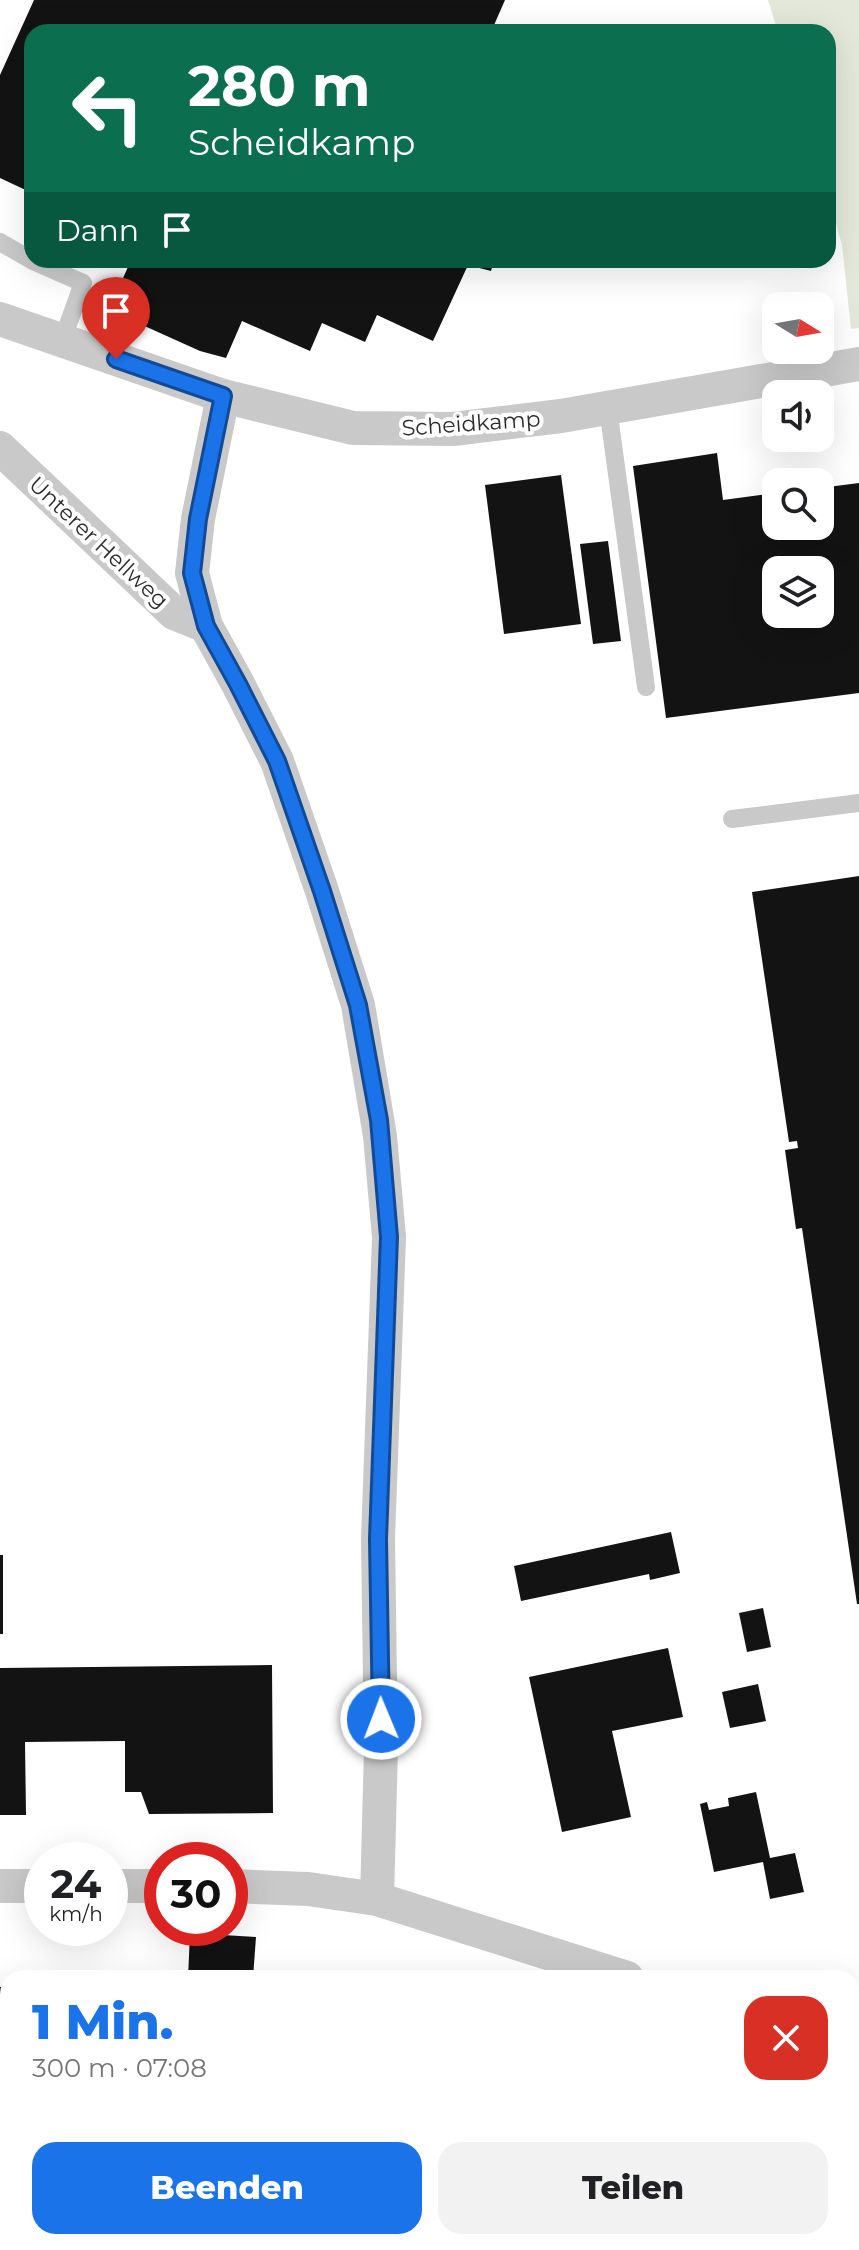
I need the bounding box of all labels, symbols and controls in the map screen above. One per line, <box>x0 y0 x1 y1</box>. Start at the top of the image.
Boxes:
text: 280 m <box>188 52 371 120</box>
icon: left <box>56 56 160 160</box>
text: Scheidkamp <box>188 120 415 164</box>
icon: arrive <box>155 208 199 252</box>
text: Dann <box>56 212 139 249</box>
pin <box>82 277 150 359</box>
icon: arrive <box>94 289 138 333</box>
north arrow <box>762 292 834 364</box>
map controls <box>762 292 834 628</box>
button: sound <box>762 380 834 452</box>
street label: Scheidkamp <box>401 405 541 442</box>
button: search <box>762 468 834 540</box>
street label: Unterer Hellweg <box>23 471 174 614</box>
button: layers <box>762 556 834 628</box>
position arrow <box>339 1677 423 1761</box>
speed limit sign: 30 <box>144 1842 248 1946</box>
text: 24 <box>51 1859 101 1908</box>
text: km/h <box>49 1902 103 1926</box>
text: 1 Min. <box>32 1993 173 2051</box>
button: close <box>744 1996 828 2080</box>
text: 300 m · 07:08 <box>32 2052 207 2084</box>
button: Beenden <box>32 2142 422 2234</box>
button: Teilen <box>438 2142 828 2234</box>

